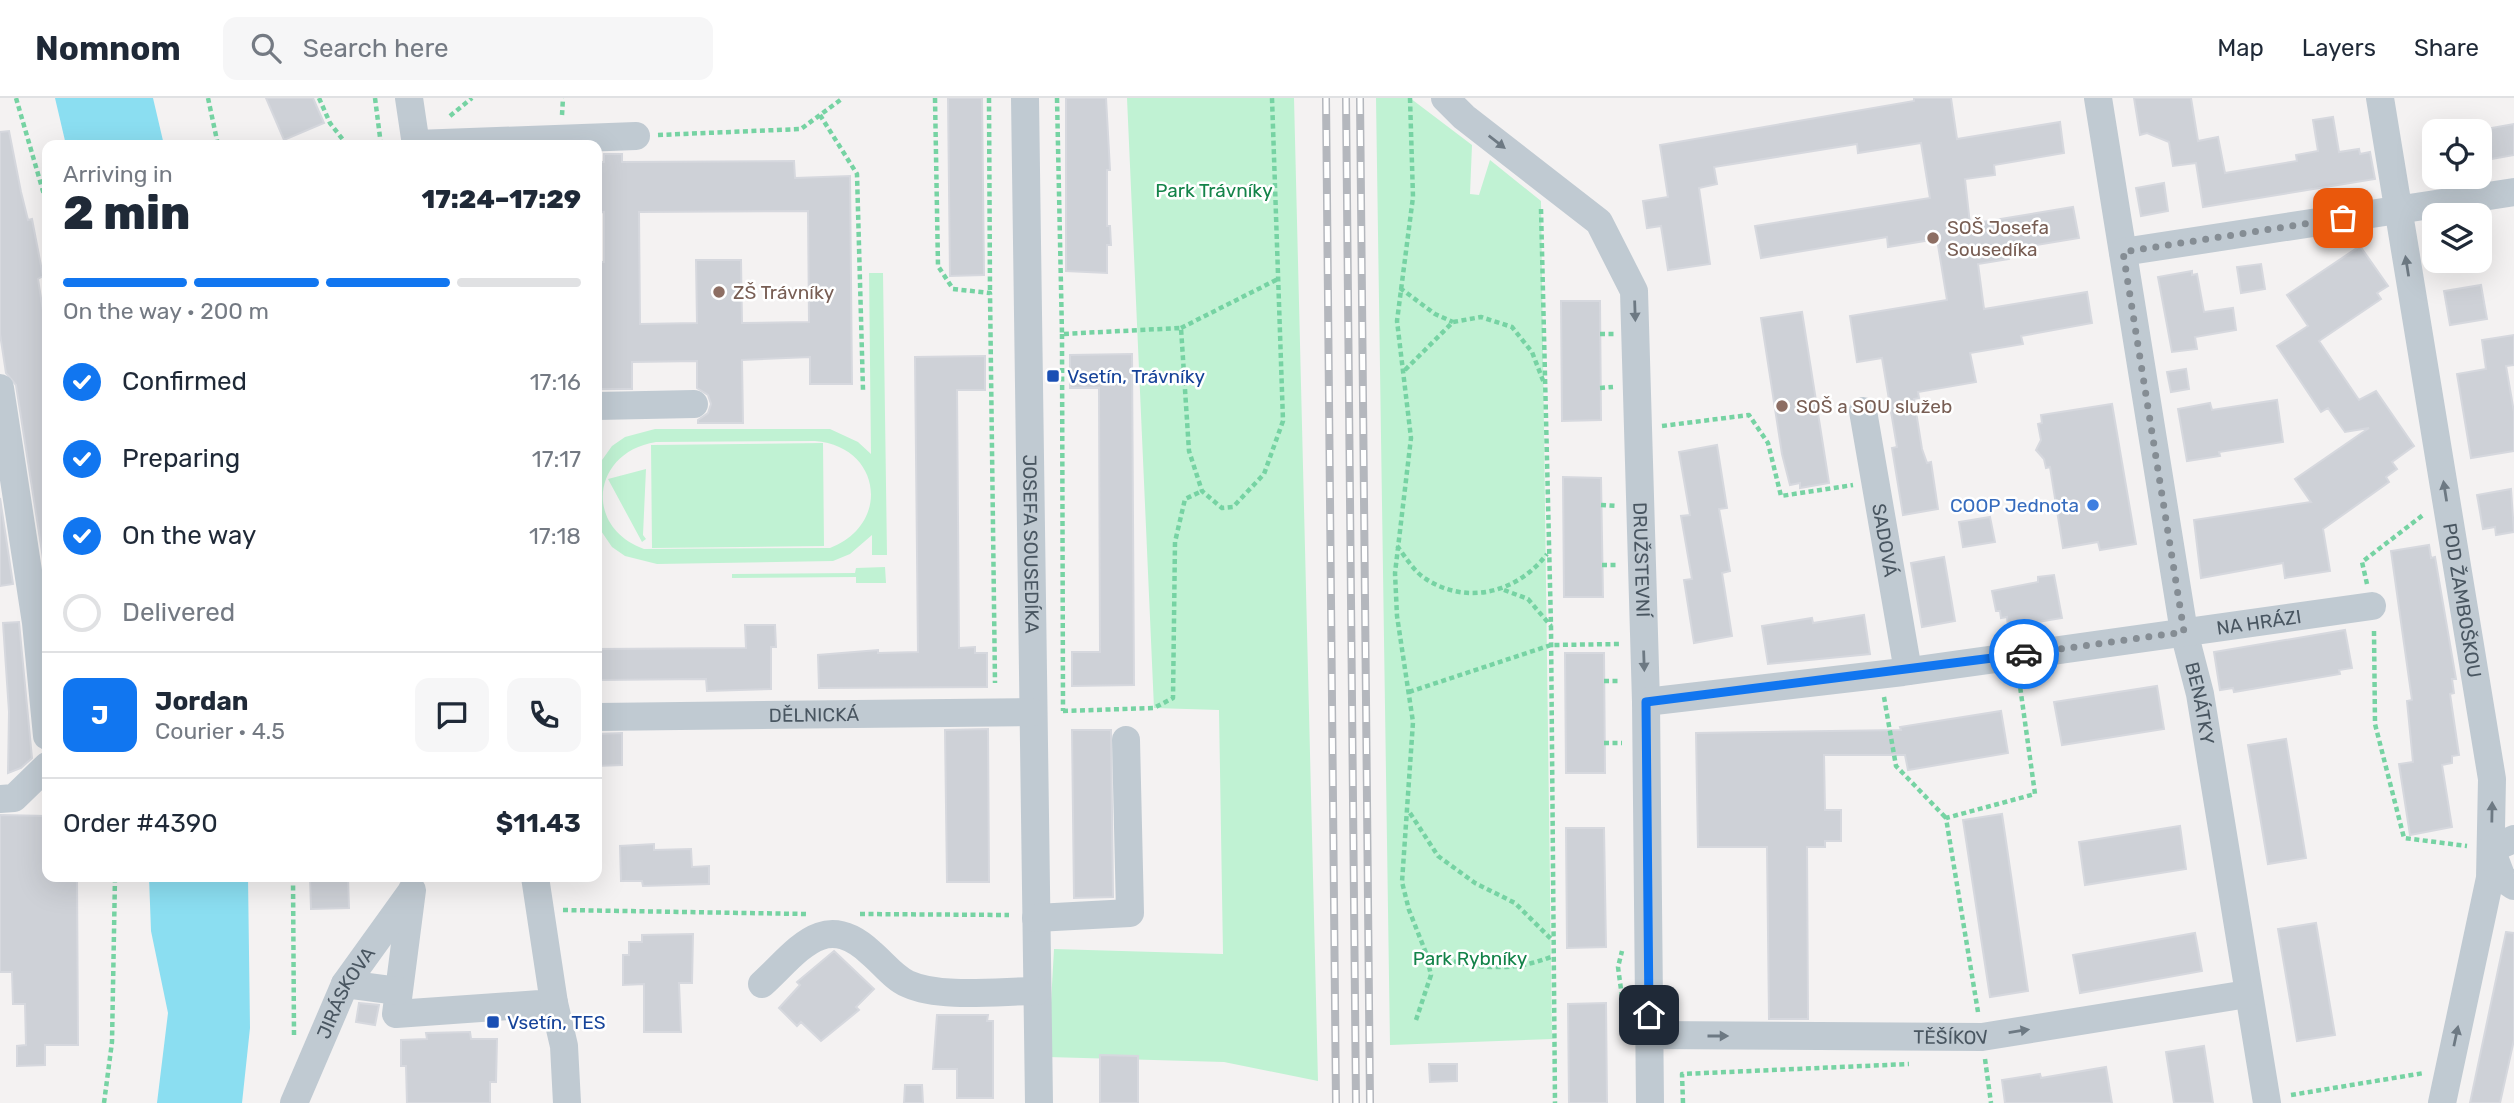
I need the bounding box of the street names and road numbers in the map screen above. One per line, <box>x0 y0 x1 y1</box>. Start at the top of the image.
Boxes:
street label: JOSEFA SOUSEDÍKA <box>1018 454 1044 634</box>
street label: DRUŽSTEVNÍ <box>1629 502 1655 618</box>
street label: SADOVÁ <box>1868 502 1903 579</box>
street label: POD ŽAMBOŠKOU <box>2439 521 2487 679</box>
street label: NA HRÁZI <box>2215 605 2303 639</box>
street label: BENÁTKY <box>2181 660 2220 746</box>
street label: DĚLNICKÁ <box>769 702 860 727</box>
street label: JIRÁSKOVA <box>311 942 380 1042</box>
street label: TĚŠÍKOV <box>1913 1025 1990 1049</box>

